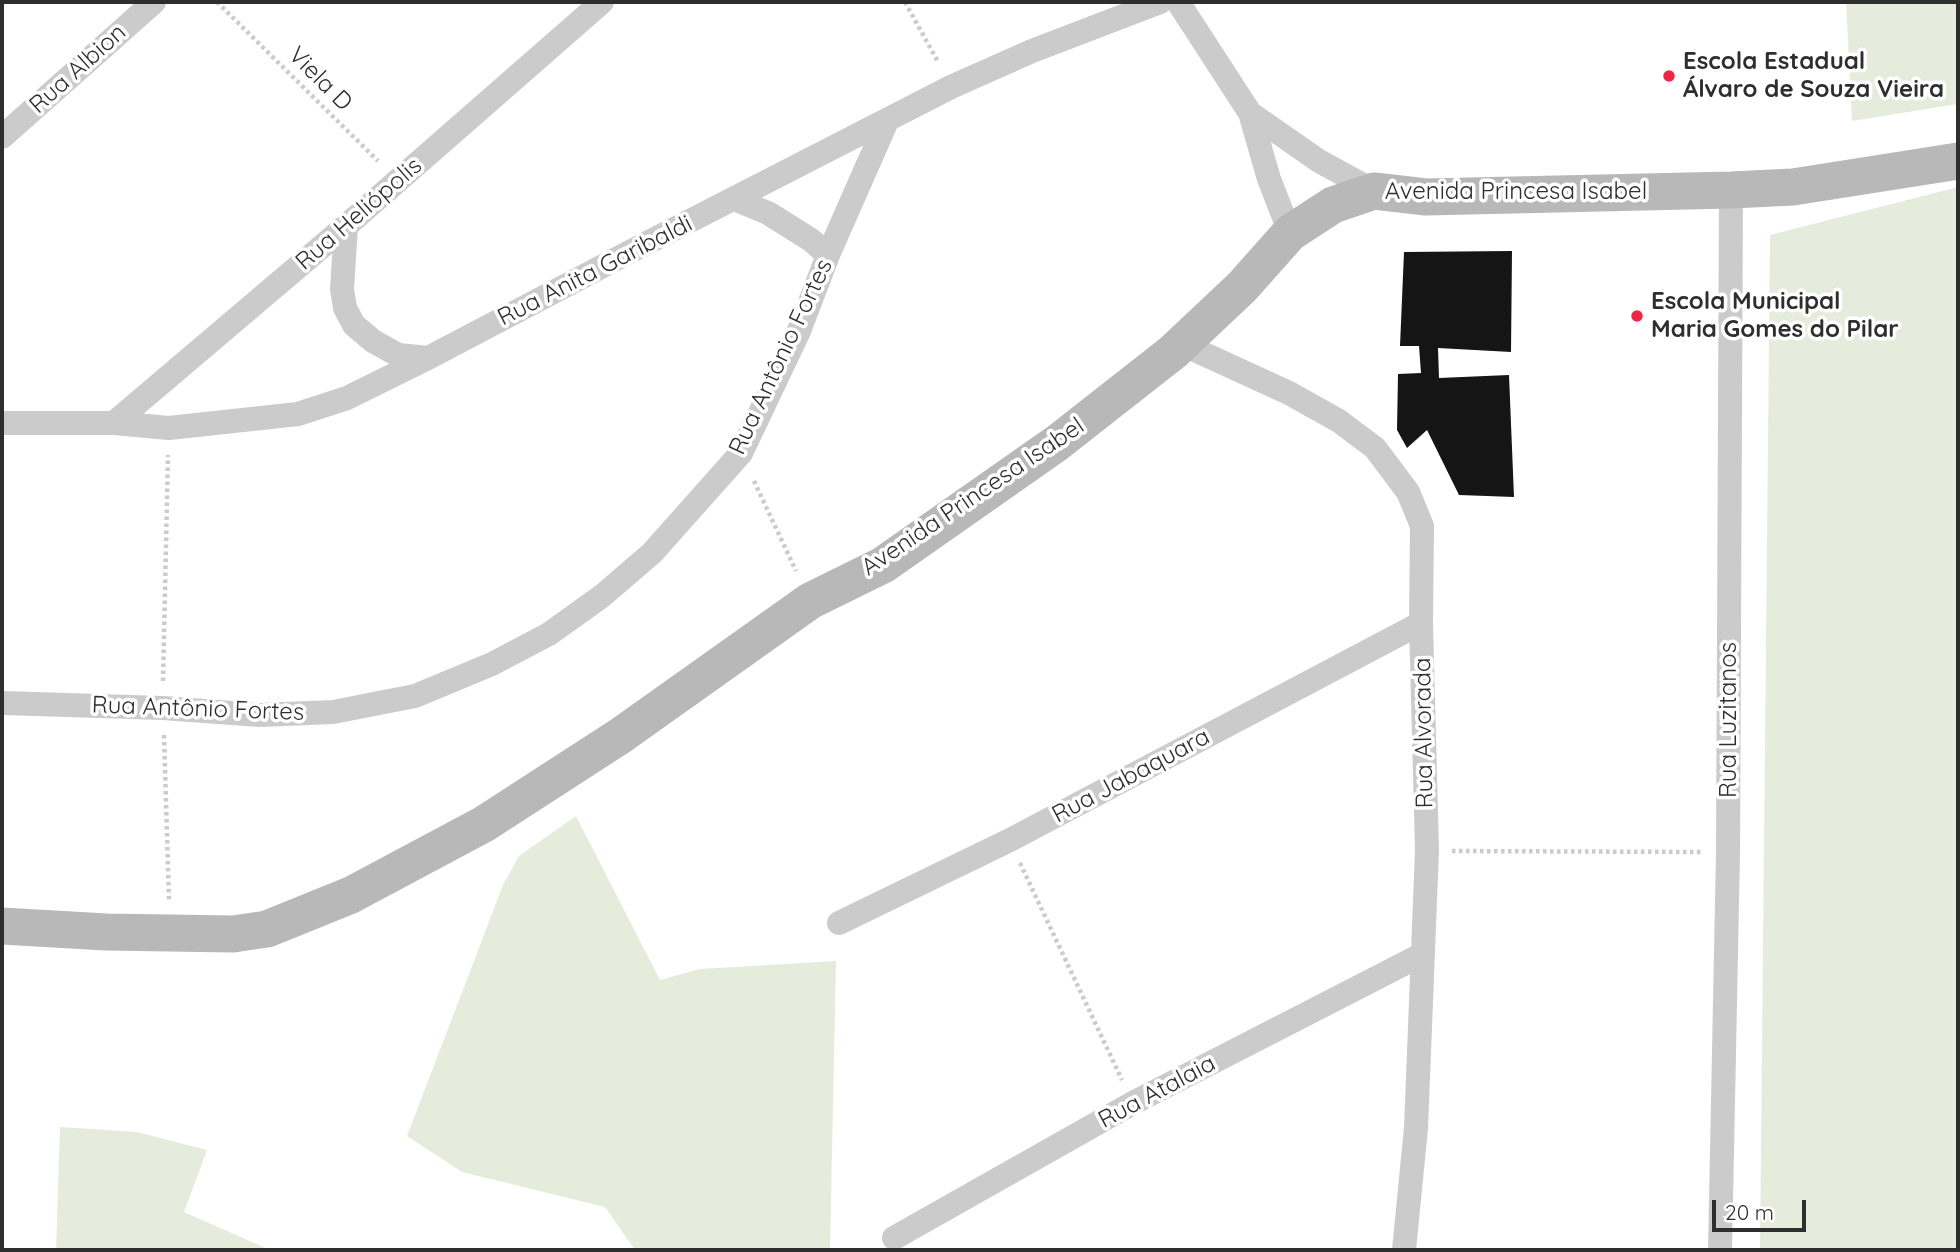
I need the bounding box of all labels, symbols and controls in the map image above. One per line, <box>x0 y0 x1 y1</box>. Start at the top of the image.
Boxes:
street label: Rua Albion <box>24 18 132 120</box>
street label: Viela D <box>282 41 358 117</box>
place label: Escola Estadual Álvaro de Souza Vieira <box>1683 48 1944 104</box>
marker: Escola Estadual Álvaro de Souza Vieira <box>1661 68 1677 84</box>
street label: Rua Heliópolis <box>290 151 428 277</box>
street label: Avenida Princesa Isabel <box>1385 178 1647 206</box>
street label: Rua Anita Garibaldi <box>493 210 697 332</box>
street label: Rua Antônio Fortes <box>723 255 839 459</box>
place label: Escola Municipal Maria Gomes do Pilar <box>1651 288 1899 344</box>
marker: Escola Municipal Maria Gomes do Pilar <box>1629 308 1645 324</box>
street label: Avenida Princesa Isabel <box>856 412 1090 582</box>
street label: Rua Luzitanos <box>1715 642 1743 798</box>
street label: Rua Alvorada <box>1408 657 1440 809</box>
street label: Rua Antônio Fortes <box>91 691 305 727</box>
street label: Rua Jabaquara <box>1047 722 1215 830</box>
street label: Rua Atalaia <box>1094 1049 1220 1135</box>
scale bar <box>1715 1186 1810 1230</box>
text: 20 m <box>1725 1199 1774 1225</box>

